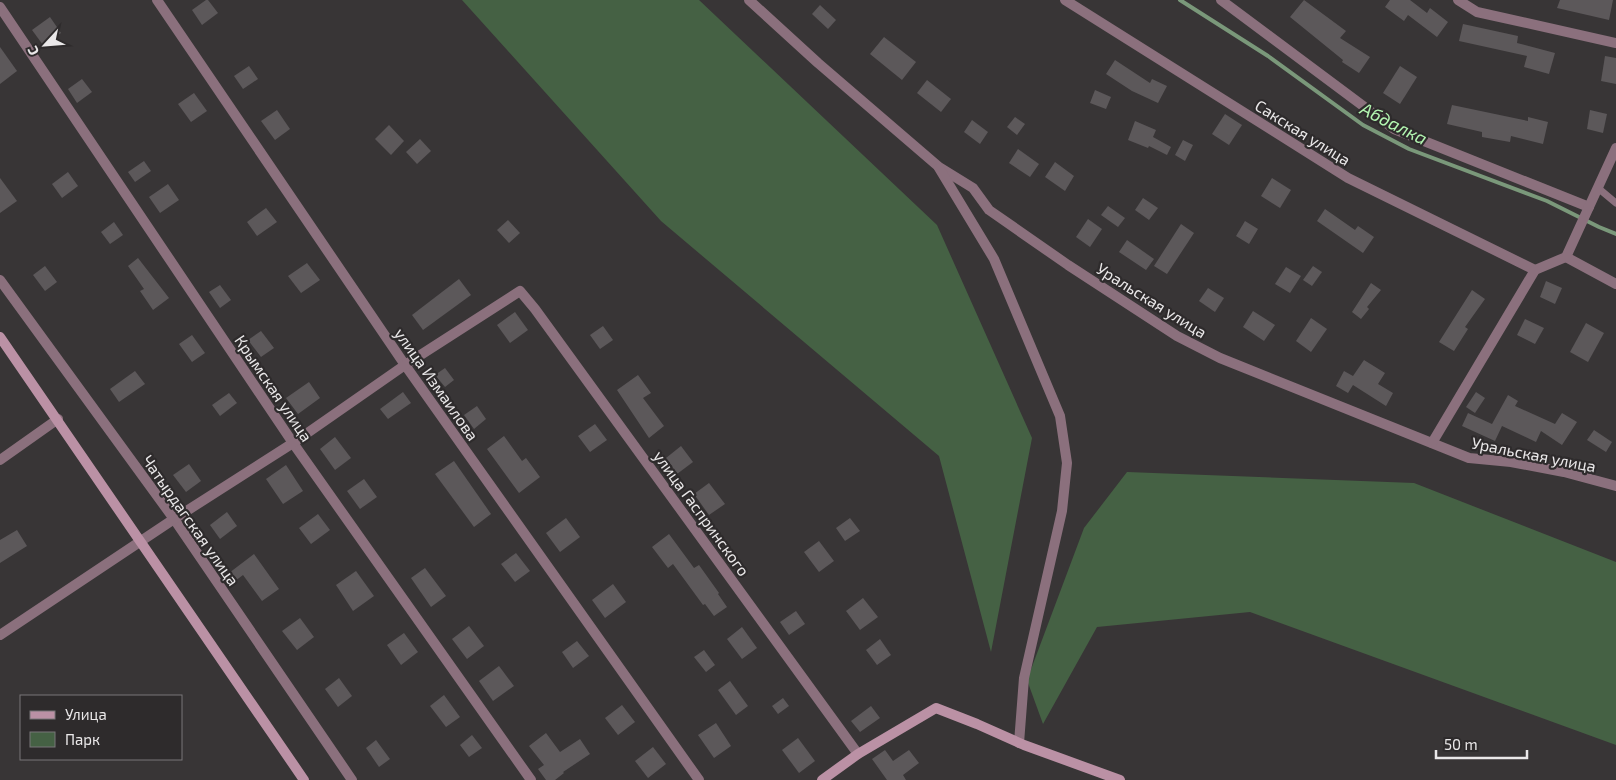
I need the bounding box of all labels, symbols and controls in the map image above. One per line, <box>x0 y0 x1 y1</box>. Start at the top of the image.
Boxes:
north arrow <box>20 20 70 70</box>
text: С <box>23 43 42 58</box>
street label: Сакская улица <box>1251 95 1354 170</box>
water label: Абдалка <box>1356 96 1431 149</box>
street label: Уральская улица <box>1093 259 1211 342</box>
street label: улица Измаилова <box>390 324 483 445</box>
street label: Крымская улица <box>230 331 317 446</box>
street label: Уральская улица <box>1470 433 1598 476</box>
street label: улица Гаспринского <box>649 447 754 580</box>
street label: Чатырдагская улица <box>138 451 243 590</box>
legend <box>20 695 182 760</box>
text: Улица <box>65 705 107 723</box>
scale bar <box>1436 728 1527 760</box>
text: Парк <box>65 730 100 748</box>
text: 50 m <box>1444 735 1478 753</box>

